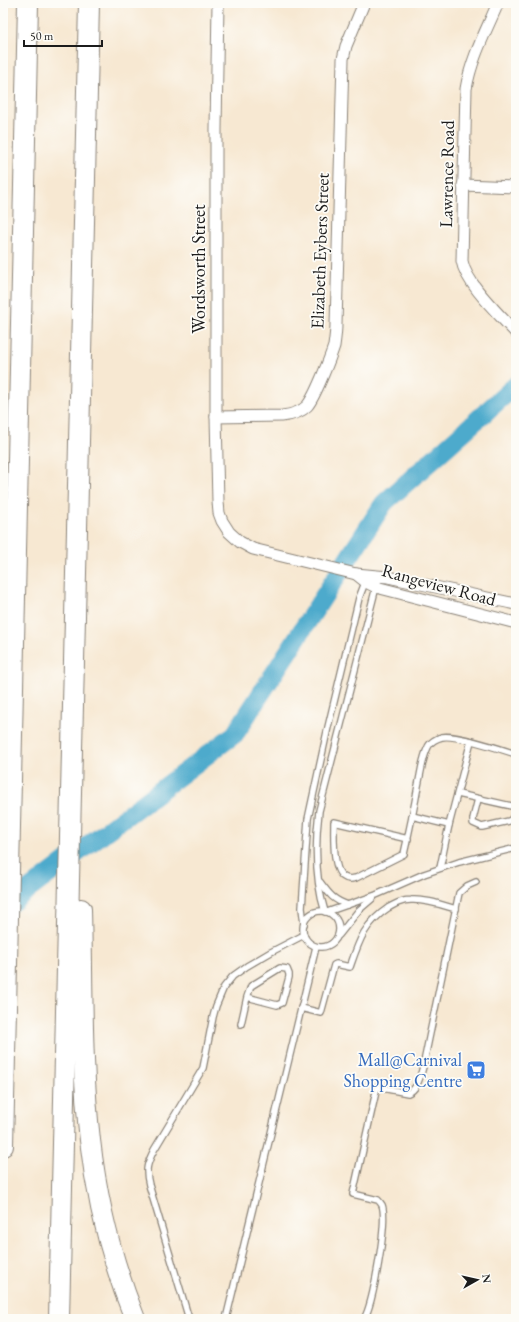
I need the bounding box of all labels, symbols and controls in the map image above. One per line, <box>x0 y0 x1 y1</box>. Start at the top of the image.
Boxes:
scale bar <box>24 22 102 48</box>
text: 50 m <box>30 28 54 44</box>
street label: Lawrence Road <box>434 119 459 228</box>
street label: Elizabeth Eybers Street <box>305 172 334 330</box>
street label: Wordsworth Street <box>187 204 210 334</box>
street label: Rangeview Road <box>380 558 500 611</box>
place label: Mall@Carnival Shopping Centre <box>343 1048 462 1092</box>
supermarket icon: Mall@Carnival Shopping Centre <box>465 1059 487 1081</box>
north arrow <box>457 1260 497 1300</box>
text: N <box>479 1273 494 1284</box>

